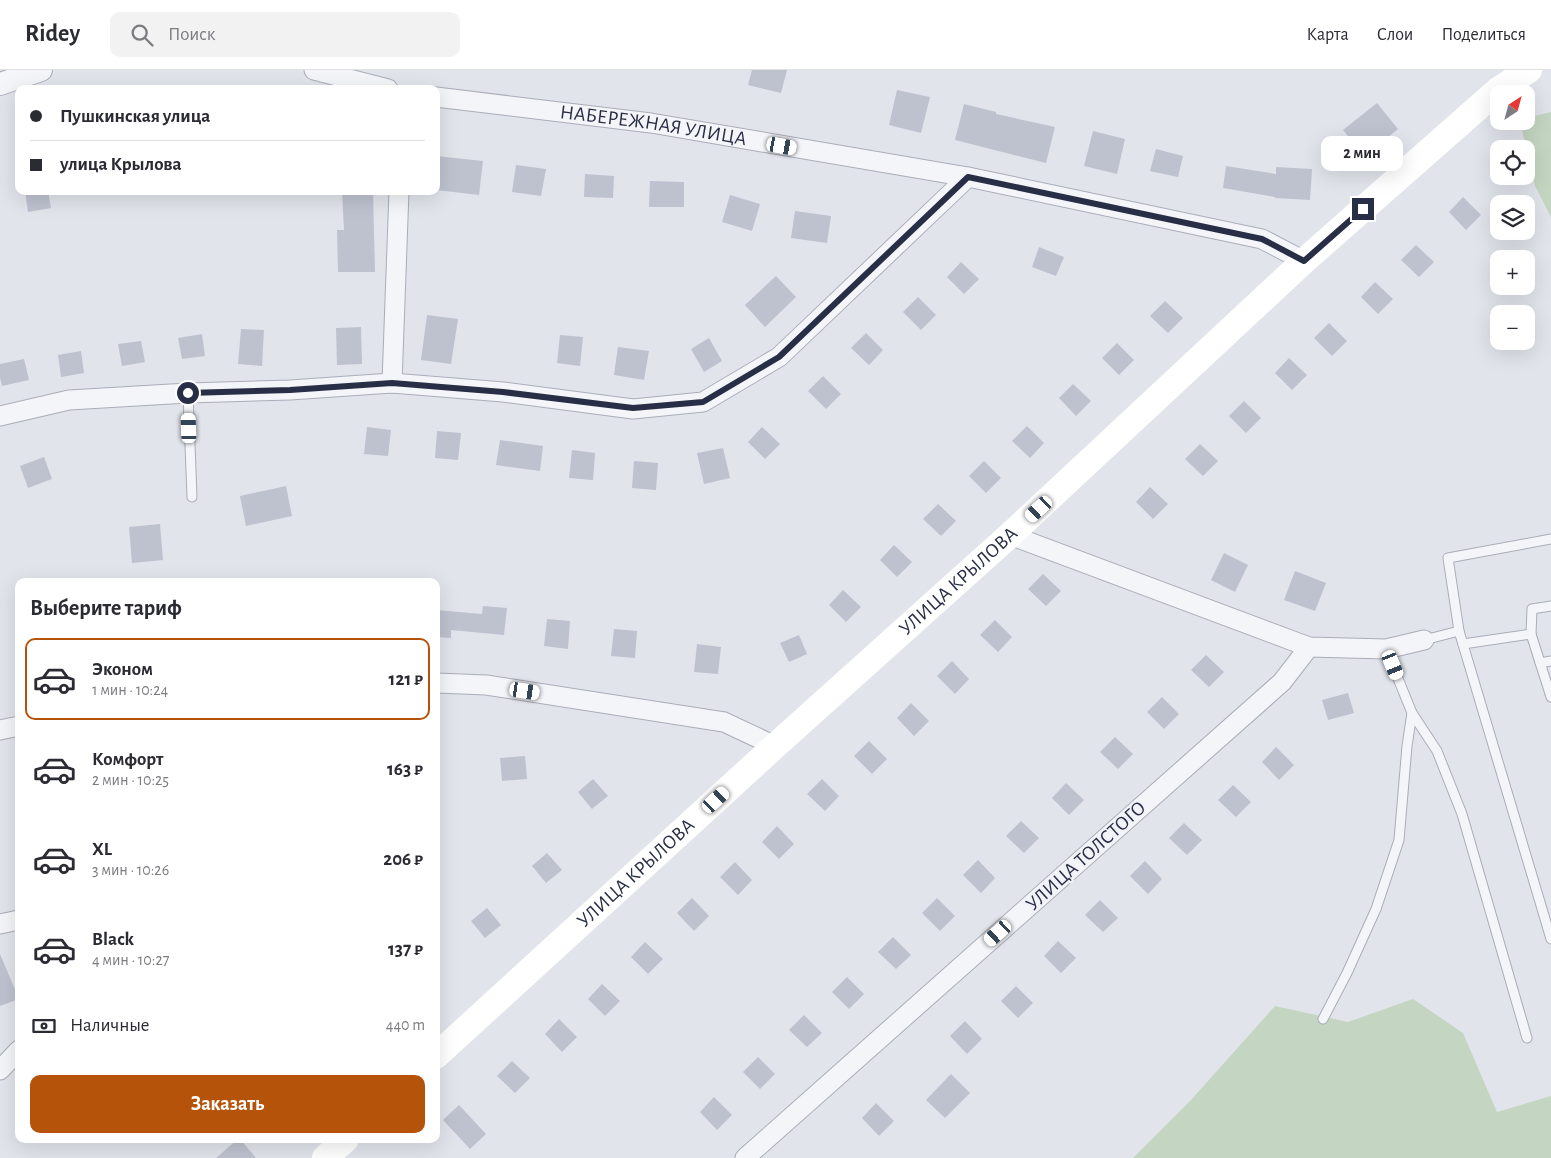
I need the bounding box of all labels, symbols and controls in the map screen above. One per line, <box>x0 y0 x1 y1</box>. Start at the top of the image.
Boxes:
search box <box>110 12 460 57</box>
icon: search <box>128 21 156 49</box>
text: Ridey <box>25 22 80 46</box>
text: Поиск <box>168 25 216 44</box>
text: Карта <box>1307 26 1349 44</box>
text: Слои <box>1377 26 1413 44</box>
text: Поделиться <box>1441 26 1526 44</box>
north arrow <box>1490 85 1535 130</box>
map controls <box>1490 85 1535 350</box>
street label: НАБЕРЕЖНАЯ УЛИЦА <box>559 102 748 149</box>
text: Пушкинская улица <box>60 107 210 126</box>
car <box>765 136 798 156</box>
callout: 2 мин <box>1322 136 1404 172</box>
button: locate <box>1490 140 1535 185</box>
text: 2 мин <box>1343 145 1381 161</box>
text: улица Крылова <box>60 155 182 174</box>
button: layers <box>1490 195 1535 240</box>
route end <box>1352 198 1374 220</box>
button: + <box>1490 250 1535 295</box>
button: − <box>1490 305 1535 350</box>
route start <box>177 382 199 404</box>
car <box>180 413 197 443</box>
car <box>1022 493 1055 525</box>
street label: УЛИЦА КРЫЛОВА <box>896 523 1022 639</box>
text: Выберите тариф <box>30 597 182 619</box>
car <box>1380 648 1405 682</box>
icon: car <box>32 657 77 702</box>
text: Эконом <box>92 660 153 679</box>
text: 121 ₽ <box>389 670 423 689</box>
car <box>509 681 540 701</box>
text: 1 мин · 10:24 <box>92 682 168 698</box>
icon: car <box>32 747 77 792</box>
text: Комфорт <box>92 750 163 769</box>
text: 163 ₽ <box>387 760 423 779</box>
text: 2 мин · 10:25 <box>92 772 169 788</box>
car <box>699 784 732 816</box>
street label: УЛИЦА ТОЛСТОГО <box>1022 797 1150 915</box>
street label: УЛИЦА КРЫЛОВА <box>574 815 699 931</box>
icon: car <box>32 837 77 882</box>
text: XL <box>92 840 112 859</box>
text: 206 ₽ <box>383 850 423 869</box>
text: 3 мин · 10:26 <box>92 862 169 878</box>
car <box>981 917 1014 949</box>
icon: car <box>32 927 77 972</box>
text: Black <box>92 930 134 949</box>
text: 137 ₽ <box>388 940 423 959</box>
text: 4 мин · 10:27 <box>92 952 169 968</box>
icon: cash <box>30 1012 58 1040</box>
text: Наличные <box>70 1016 150 1035</box>
text: 440 m <box>386 1017 425 1033</box>
button: Заказать <box>30 1075 425 1133</box>

